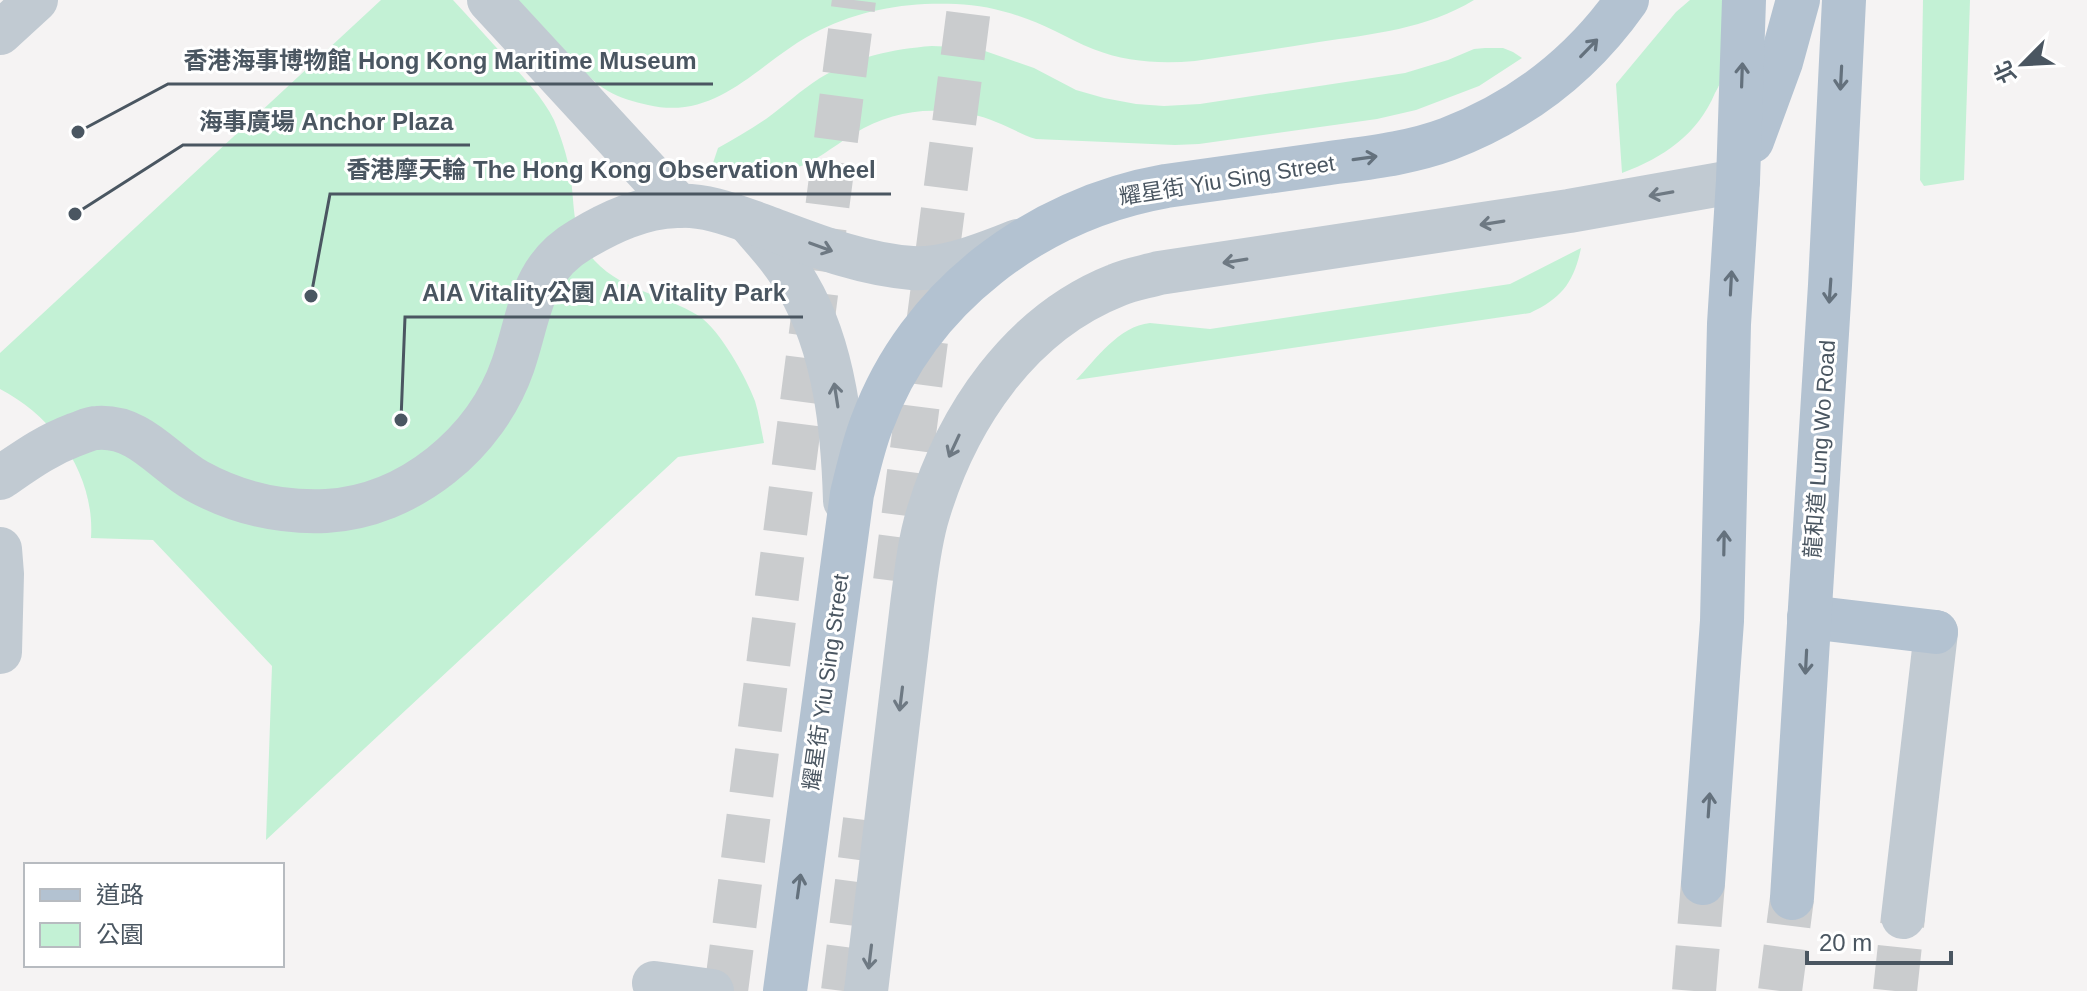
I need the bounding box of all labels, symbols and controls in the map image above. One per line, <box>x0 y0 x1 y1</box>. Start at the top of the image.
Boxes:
north arrow <box>1983 24 2063 104</box>
callout: 香港海事博物館 Hong Kong Maritime Museum <box>168 36 713 84</box>
one-way arrow <box>1579 38 1598 58</box>
text: 香港海事博物館 Hong Kong Maritime Museum <box>183 47 697 74</box>
text: 北 <box>1989 57 2021 87</box>
one-way arrow <box>1734 62 1749 89</box>
one-way arrow <box>1833 64 1848 91</box>
callout: 海事廣場 Anchor Plaza <box>183 97 470 145</box>
text: 海事廣場 Anchor Plaza <box>199 108 454 135</box>
callout: 香港摩天輪 The Hong Kong Observation Wheel <box>330 146 891 194</box>
one-way arrow <box>1352 150 1377 165</box>
street label: 耀星街 Yiu Sing Street <box>1117 151 1337 209</box>
text: 香港摩天輪 The Hong Kong Observation Wheel <box>346 156 876 183</box>
one-way arrow <box>1649 188 1674 203</box>
one-way arrow <box>1480 216 1505 231</box>
one-way arrow <box>808 241 833 255</box>
one-way arrow <box>1223 254 1248 269</box>
callout: AIA Vitality公園 AIA Vitality Park <box>405 269 803 317</box>
one-way arrow <box>1724 270 1739 297</box>
one-way arrow <box>1822 277 1837 304</box>
text: AIA Vitality公園 AIA Vitality Park <box>422 279 787 306</box>
street label: 龍和道 Lung Wo Road <box>1800 339 1840 559</box>
one-way arrow <box>827 383 842 409</box>
one-way arrow <box>946 434 961 458</box>
one-way arrow <box>1716 530 1731 557</box>
street label: 耀星街 Yiu Sing Street <box>798 572 854 792</box>
one-way arrow <box>1798 648 1813 675</box>
one-way arrow <box>894 685 909 712</box>
one-way arrow <box>1702 792 1717 819</box>
legend <box>24 863 284 967</box>
one-way arrow <box>792 874 807 899</box>
text: 道路 <box>96 881 144 908</box>
scale bar <box>1807 915 1951 965</box>
text: 公園 <box>96 921 144 948</box>
text: 20 m <box>1819 929 1872 956</box>
one-way arrow <box>863 943 878 970</box>

